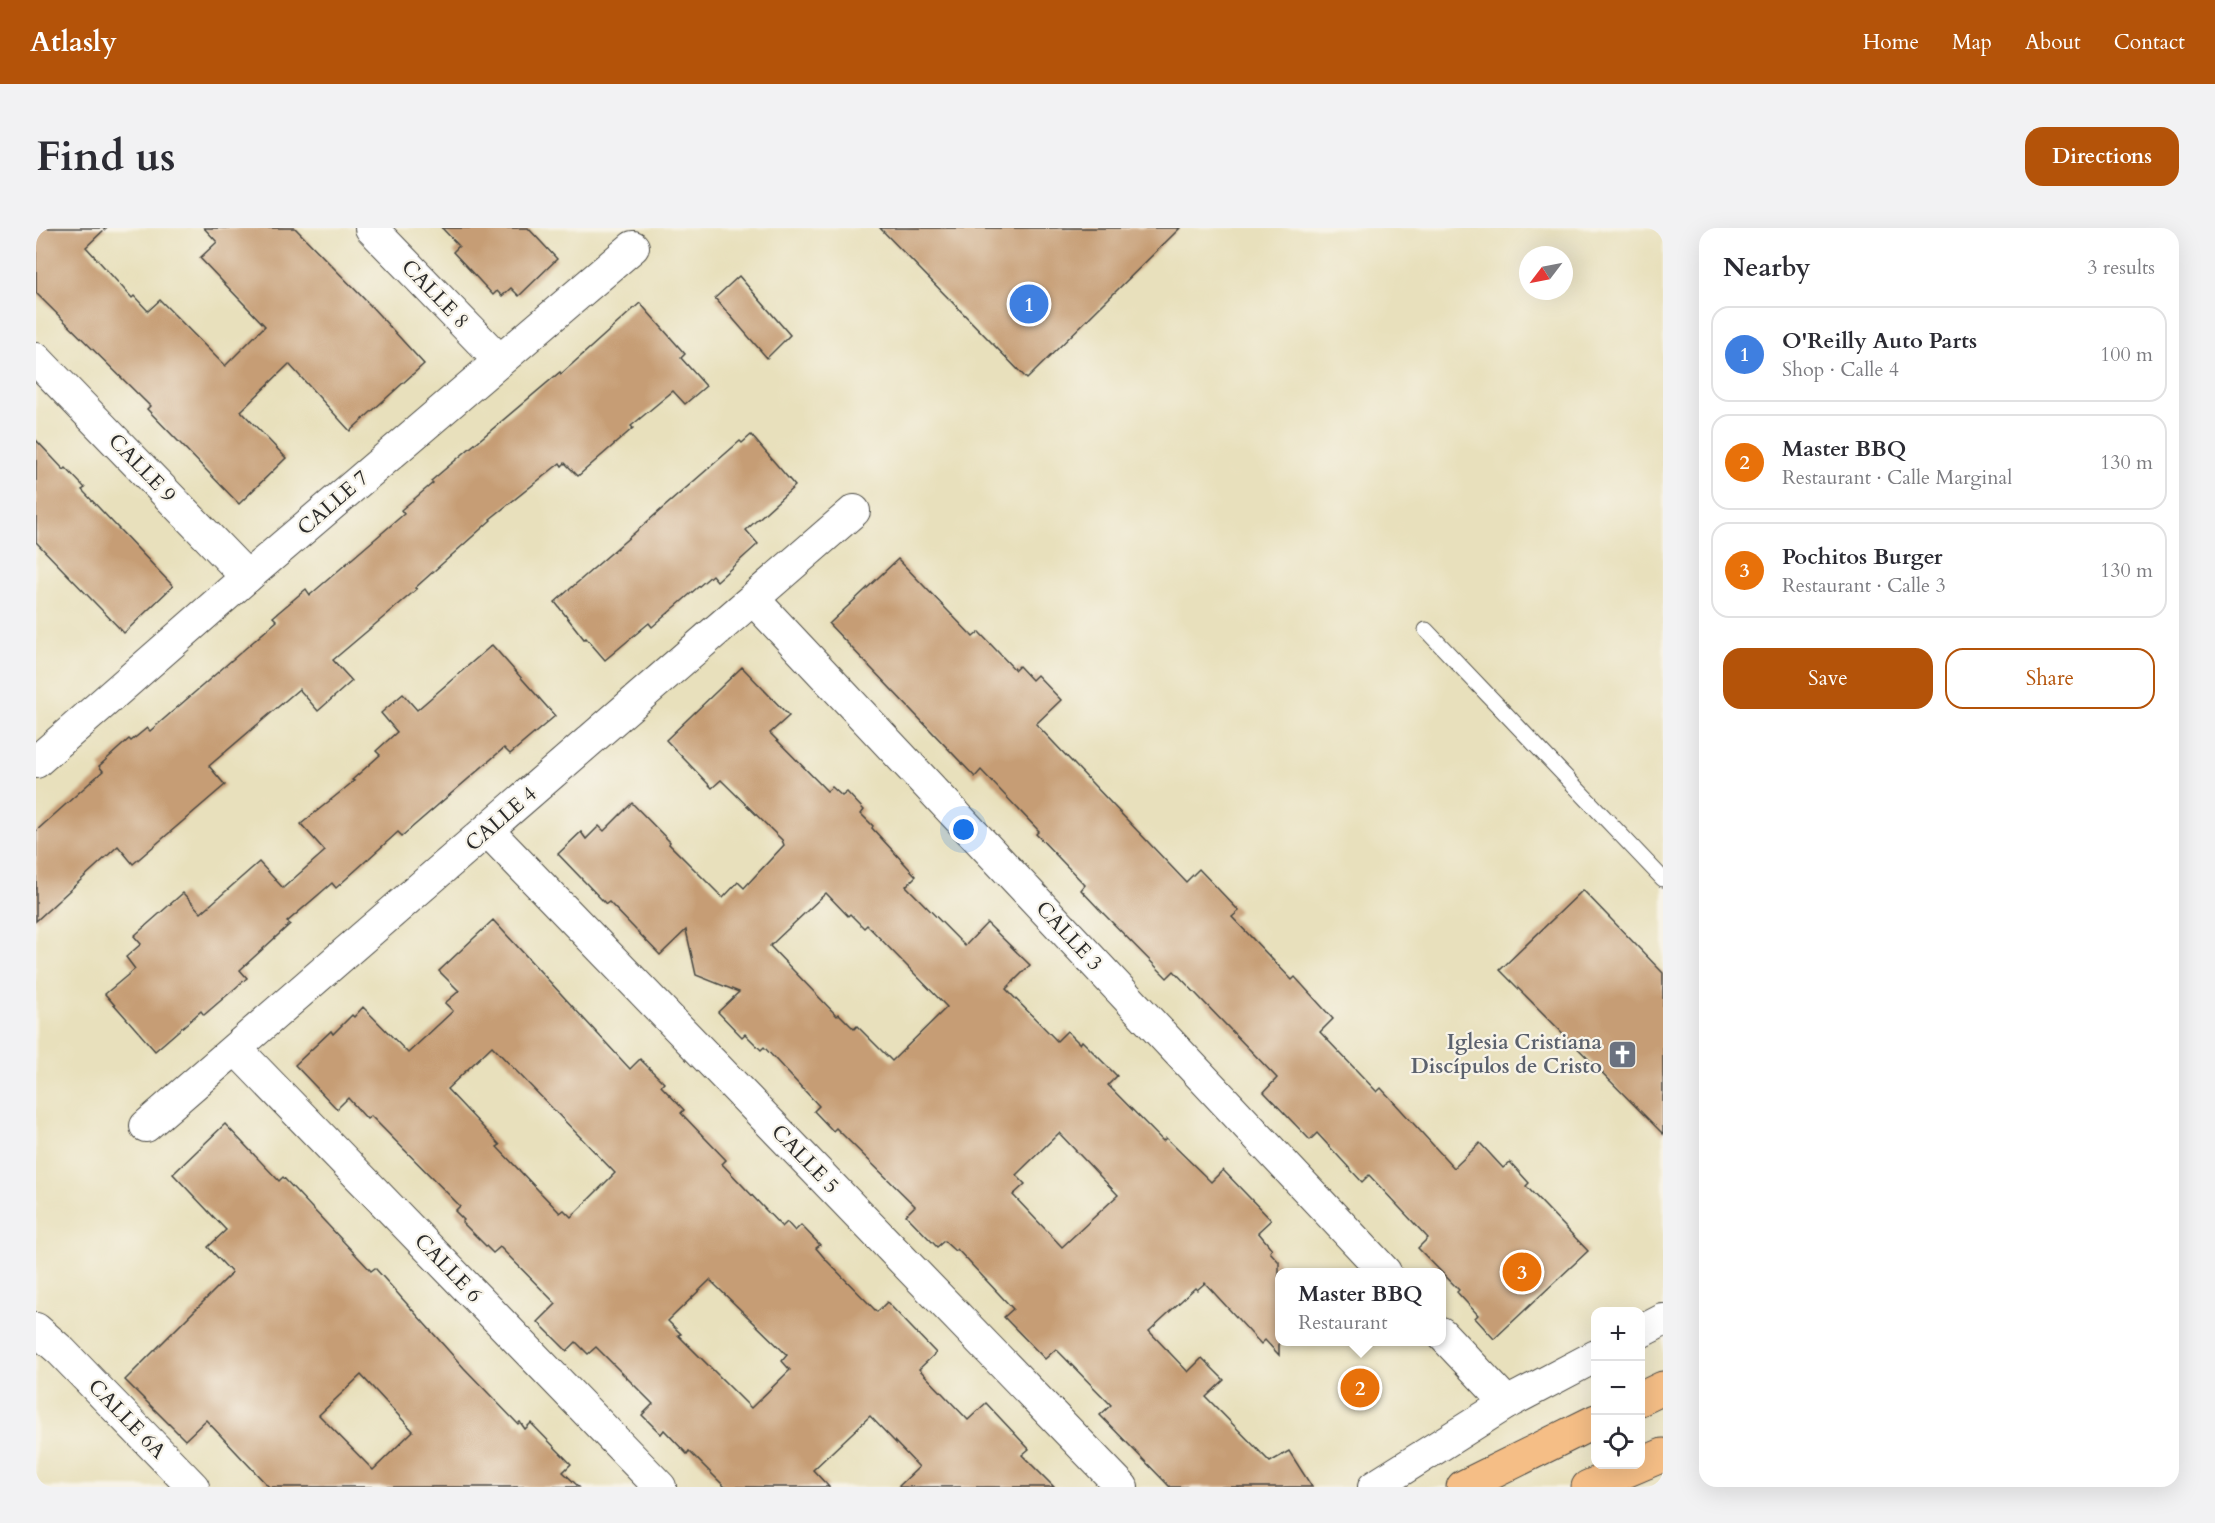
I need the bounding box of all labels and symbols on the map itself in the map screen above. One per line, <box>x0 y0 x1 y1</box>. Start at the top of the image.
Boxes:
north arrow <box>1519 246 1573 300</box>
street label: CALLE 8 <box>395 253 475 335</box>
pin: 1 <box>1010 282 1048 326</box>
street label: CALLE 9 <box>102 427 182 509</box>
street label: CALLE 7 <box>291 464 375 542</box>
street label: CALLE 4 <box>459 780 543 858</box>
your location <box>949 815 978 844</box>
street label: CALLE 3 <box>1029 895 1109 977</box>
place label: Iglesia Cristiana Discípulos de Cristo <box>1411 1028 1603 1081</box>
church icon: Iglesia Cristiana Discípulos de Cristo <box>1607 1038 1639 1070</box>
street label: CALLE 5 <box>765 1118 845 1200</box>
street label: CALLE 6 <box>408 1227 488 1309</box>
pin: 3 <box>1502 1250 1542 1294</box>
pin: 2 <box>1340 1366 1380 1410</box>
street label: CALLE 6A <box>82 1373 172 1465</box>

